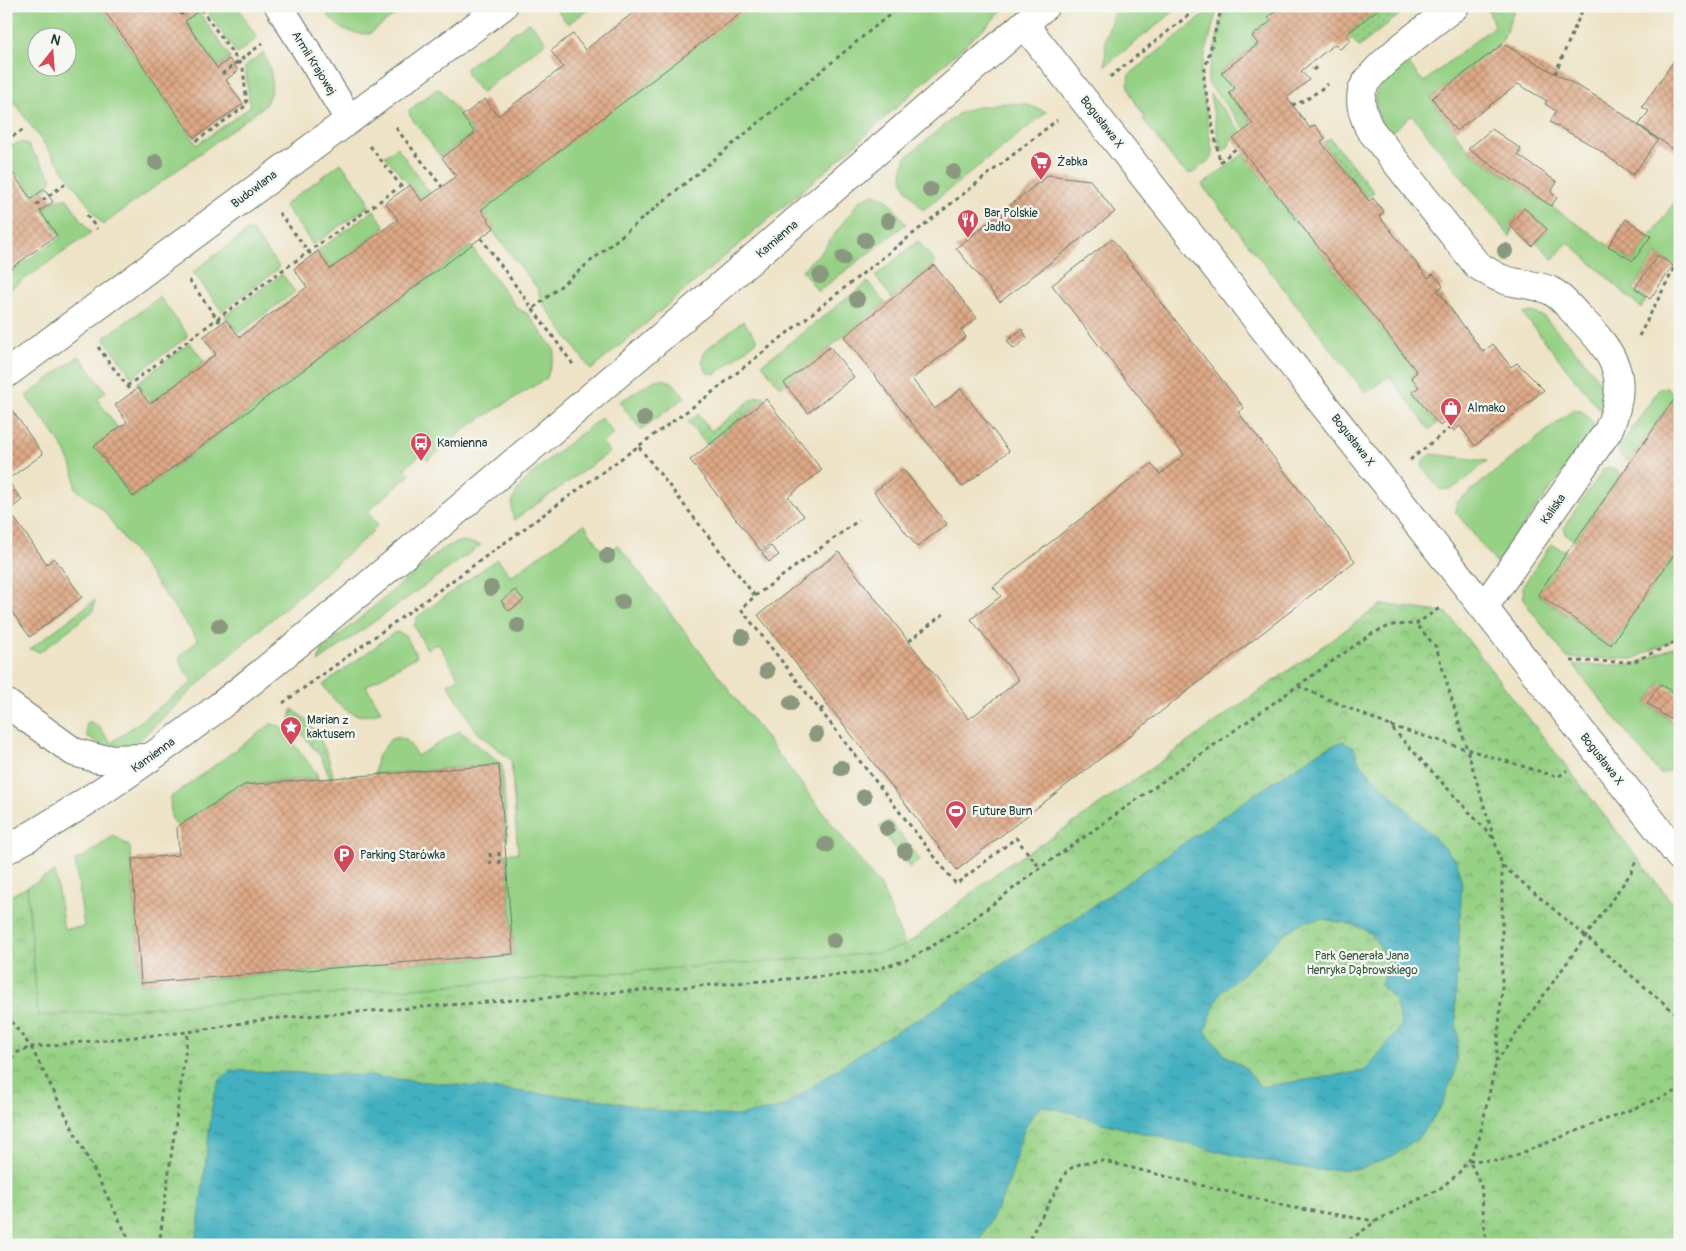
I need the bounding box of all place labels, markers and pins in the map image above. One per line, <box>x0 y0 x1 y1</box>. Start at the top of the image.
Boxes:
supermarket icon: Żabka <box>1029 150 1053 181</box>
place label: Żabka <box>1057 154 1088 170</box>
place label: Bar Polskie Jadło <box>984 206 1038 235</box>
restaurant icon: Bar Polskie Jadło <box>956 208 980 239</box>
shop icon: Almako <box>1439 396 1463 427</box>
place label: Almako <box>1467 401 1506 416</box>
bus stop icon: Kamienna <box>409 431 433 462</box>
place label: Kamienna <box>437 436 488 451</box>
place label: Marian z kaktusem <box>307 713 356 742</box>
place icon: Marian z kaktusem <box>279 715 303 746</box>
sports icon: Future Burn <box>944 799 968 830</box>
place label: Future Burn <box>972 804 1033 819</box>
parking icon: Parking Starówka <box>332 843 356 874</box>
place label: Parking Starówka <box>360 848 446 863</box>

